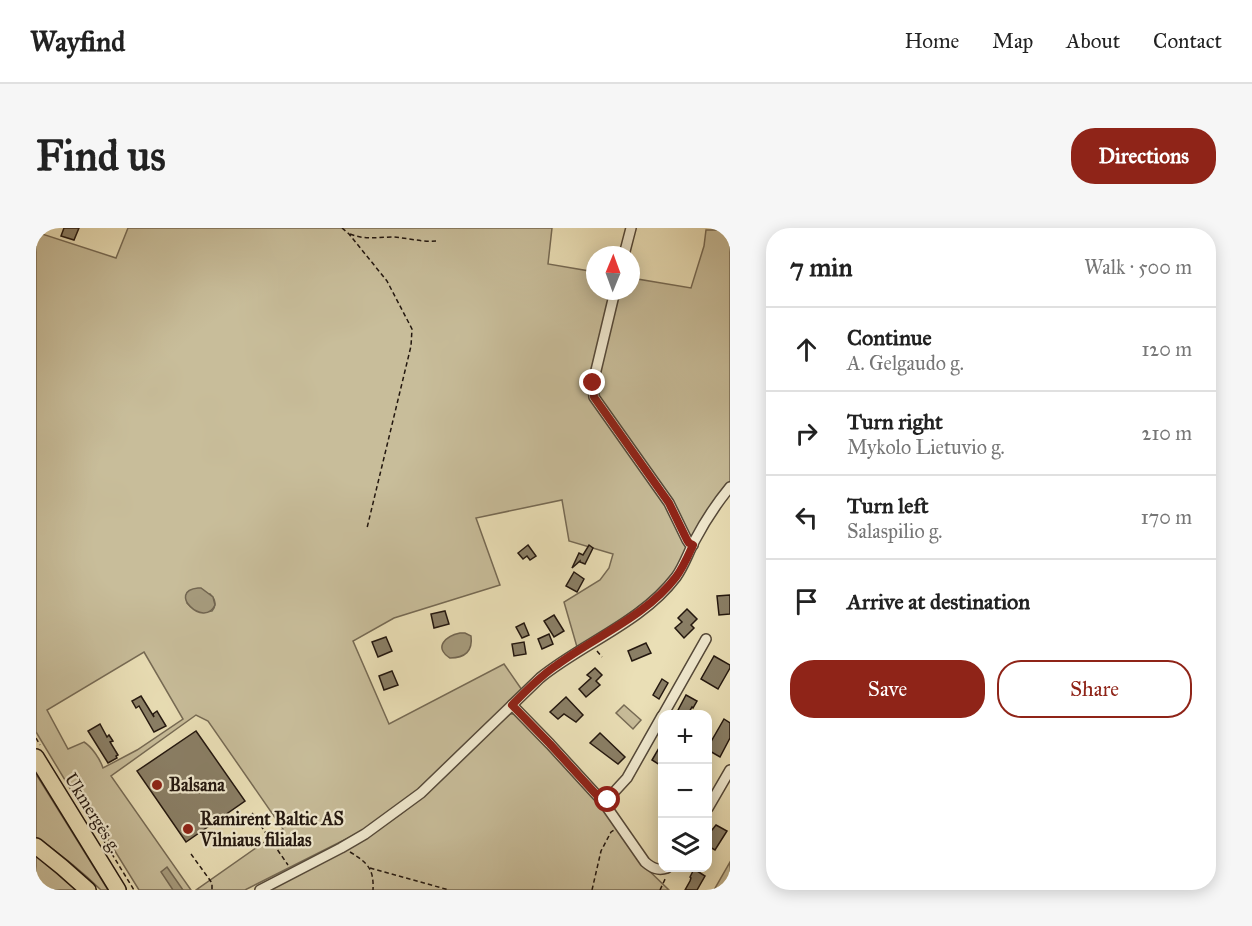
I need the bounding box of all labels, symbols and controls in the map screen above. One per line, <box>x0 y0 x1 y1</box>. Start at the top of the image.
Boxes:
text: Wayfind <box>30 24 125 59</box>
text: Home <box>904 28 959 54</box>
text: Map <box>992 28 1033 54</box>
text: About <box>1066 28 1120 54</box>
text: Contact <box>1153 28 1222 54</box>
button: Directions <box>1071 128 1216 184</box>
text: Find us <box>36 130 166 182</box>
north arrow <box>586 246 640 300</box>
text: 7 min <box>790 251 853 283</box>
text: Walk · 500 m <box>1084 255 1192 279</box>
text: Continue <box>847 324 932 351</box>
icon: ahead <box>790 333 823 366</box>
text: 120 m <box>1141 337 1192 361</box>
text: A. Gelgaudo g. <box>847 351 964 375</box>
route end <box>579 369 605 395</box>
text: Turn right <box>847 408 943 435</box>
icon: right <box>790 417 823 450</box>
text: 210 m <box>1142 421 1192 445</box>
text: Mykolo Lietuvio g. <box>847 435 1005 459</box>
text: Turn left <box>847 492 929 519</box>
icon: left <box>790 501 823 534</box>
text: 170 m <box>1141 505 1192 529</box>
text: Salaspilio g. <box>847 519 942 543</box>
icon: arrive <box>790 585 823 618</box>
text: Arrive at destination <box>847 588 1030 615</box>
button: Save <box>790 660 985 718</box>
button: Share <box>997 660 1192 718</box>
map controls <box>658 710 712 872</box>
button: + <box>658 710 712 764</box>
button: − <box>658 764 712 818</box>
street label: Ukmergės g. <box>59 769 126 858</box>
place label: Balsana <box>169 774 225 796</box>
marker: Balsana <box>150 778 164 792</box>
route start <box>594 786 620 812</box>
place label: Ramirent Baltic AS Vilniaus filialas <box>199 808 344 851</box>
button: layers <box>658 818 712 872</box>
marker: Ramirent Baltic AS Vilniaus filialas <box>181 822 195 836</box>

